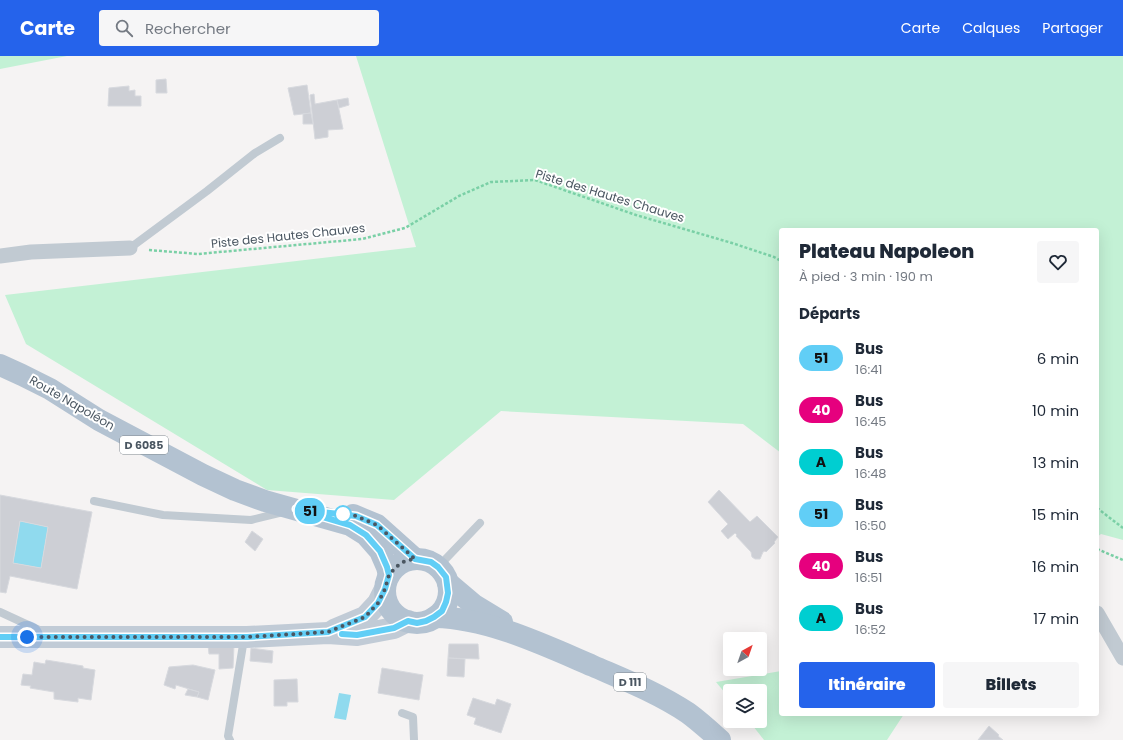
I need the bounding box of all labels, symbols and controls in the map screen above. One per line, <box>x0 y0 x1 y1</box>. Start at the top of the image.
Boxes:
search box <box>99 10 379 46</box>
text: Carte <box>20 15 75 42</box>
icon: search <box>113 17 135 39</box>
text: Rechercher <box>145 18 231 39</box>
text: Carte <box>901 18 940 38</box>
text: Calques <box>962 18 1020 38</box>
text: Partager <box>1042 18 1103 38</box>
street label: Piste des Hautes Chauves <box>534 165 687 226</box>
street label: Piste des Hautes Chauves <box>210 219 366 252</box>
text: Plateau Napoleon <box>799 238 974 265</box>
button: heart <box>1037 241 1079 283</box>
text: À pied · 3 min · 190 m <box>799 267 933 286</box>
text: Départs <box>799 303 860 324</box>
text: Bus <box>855 338 883 359</box>
text: 51 <box>814 348 828 368</box>
text: 6 min <box>1037 348 1079 369</box>
text: 16:41 <box>855 360 883 379</box>
street label: Route Napoléon <box>27 371 118 434</box>
text: Bus <box>855 390 883 411</box>
text: 40 <box>812 400 830 420</box>
text: 10 min <box>1032 400 1079 421</box>
text: 16:45 <box>855 412 887 431</box>
road number: D 6085 <box>120 436 168 454</box>
text: Bus <box>855 442 883 463</box>
text: A <box>816 452 826 472</box>
text: 13 min <box>1033 452 1079 473</box>
text: 16:48 <box>855 464 887 483</box>
text: Bus <box>855 494 883 515</box>
line badge: 51 <box>292 498 328 524</box>
text: 51 <box>303 501 317 521</box>
text: 51 <box>814 504 828 524</box>
text: 15 min <box>1032 504 1079 525</box>
unlabelled marker <box>334 505 352 523</box>
text: 16:50 <box>855 516 887 535</box>
text: Bus <box>855 546 883 567</box>
text: 40 <box>812 556 830 576</box>
text: 16 min <box>1032 556 1079 577</box>
text: 16:51 <box>855 568 883 587</box>
text: Bus <box>855 598 883 619</box>
text: A <box>816 608 826 628</box>
text: 17 min <box>1033 608 1079 629</box>
text: 16:52 <box>855 620 886 639</box>
your location <box>17 627 37 647</box>
north arrow <box>723 632 767 676</box>
map controls <box>723 632 767 728</box>
button: Itinéraire <box>799 662 935 708</box>
button: Billets <box>943 662 1079 708</box>
road number: D 111 <box>614 673 646 691</box>
button: layers <box>723 684 767 728</box>

